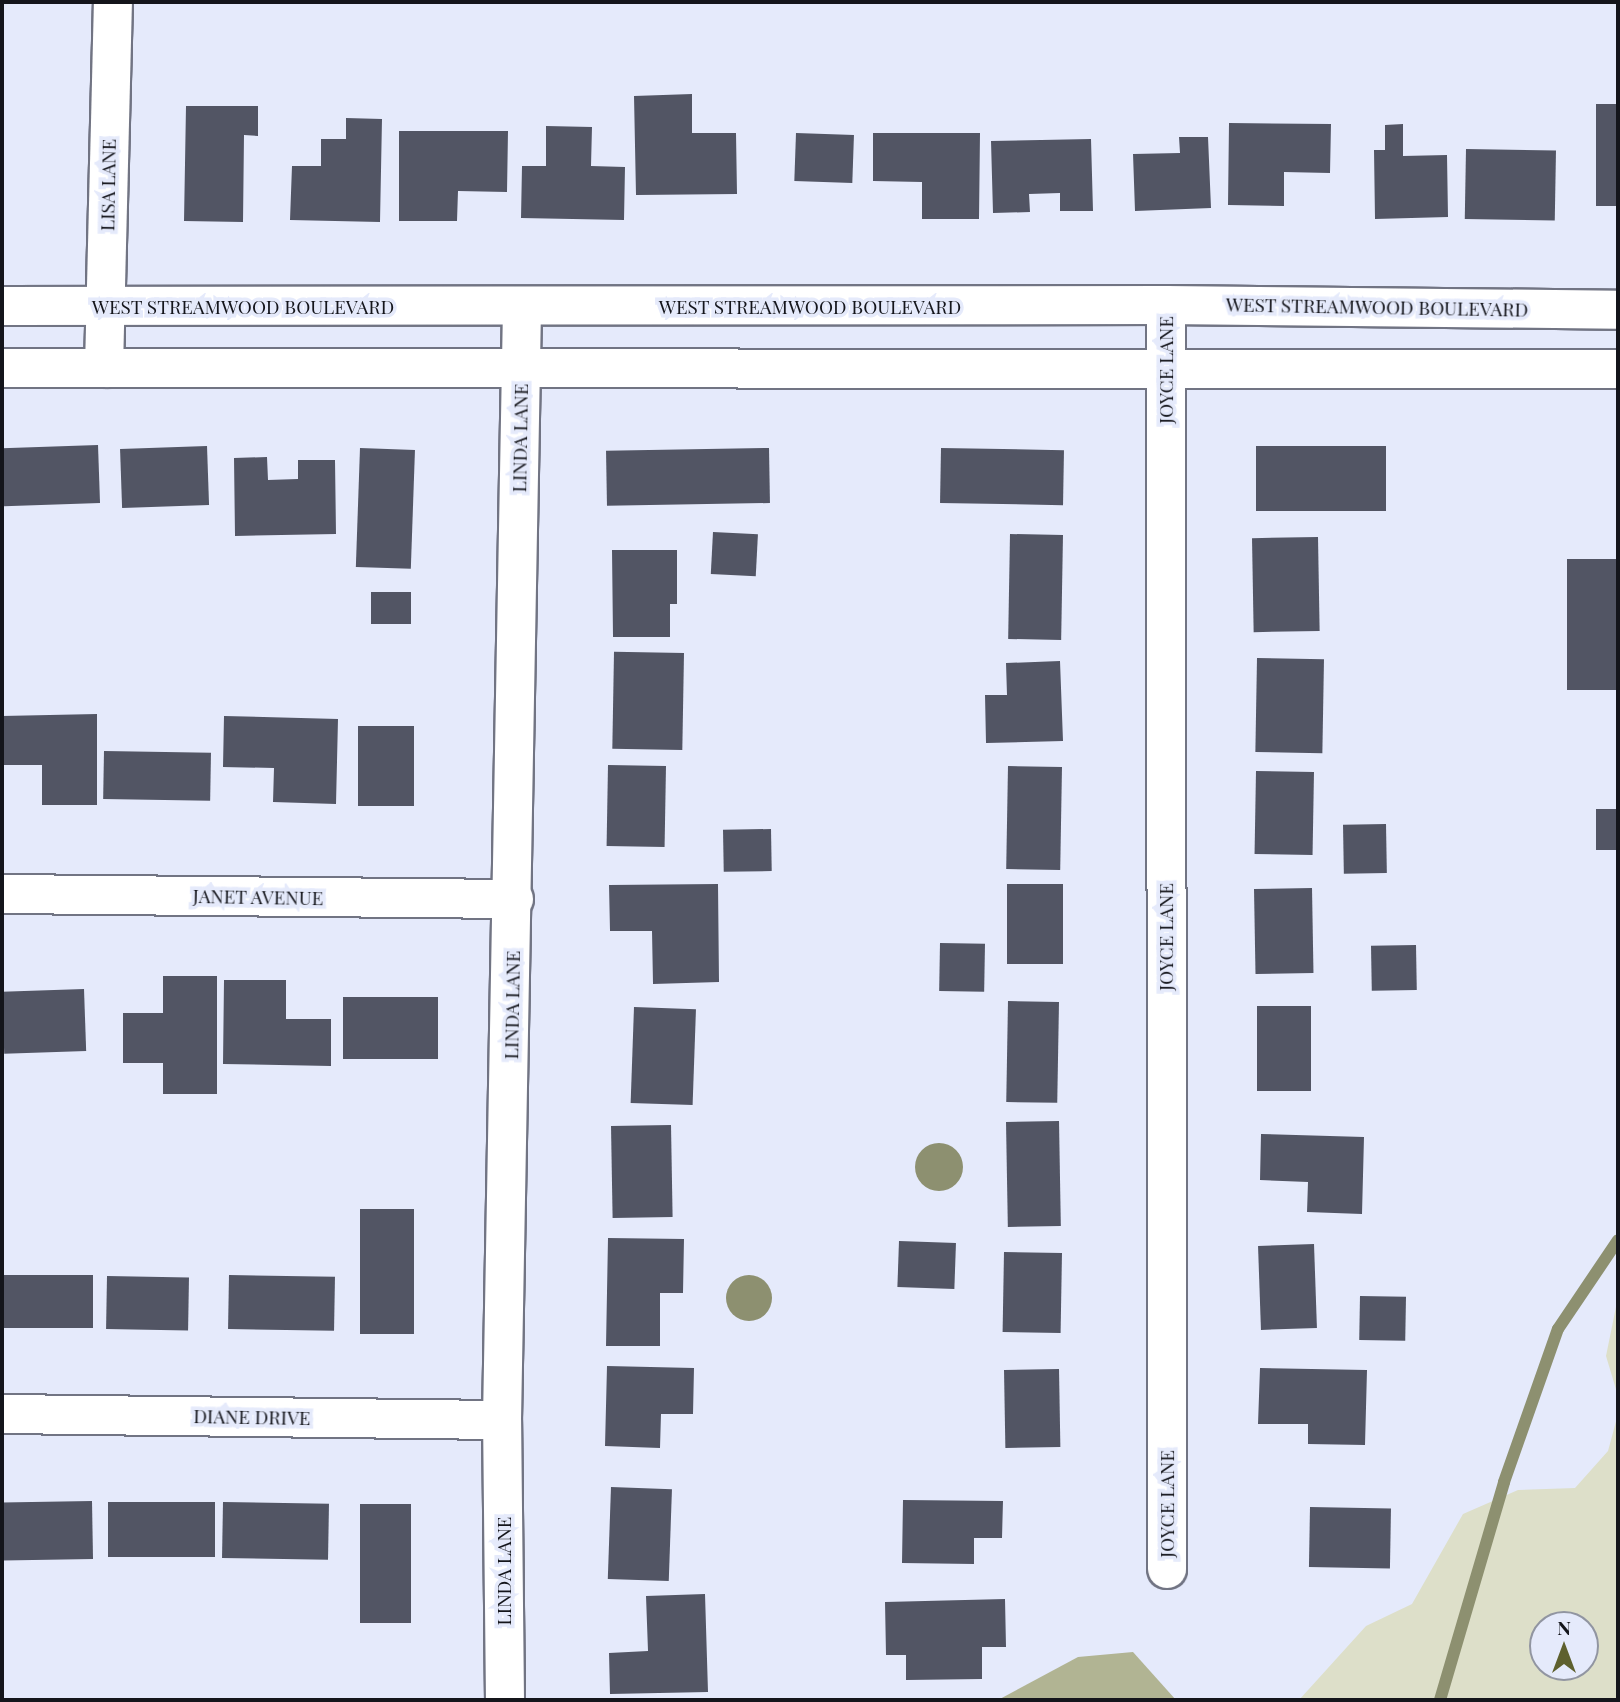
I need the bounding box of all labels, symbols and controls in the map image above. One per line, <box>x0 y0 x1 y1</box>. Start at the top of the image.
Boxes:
street label: LISA LANE <box>96 139 120 231</box>
street label: WEST STREAMWOOD BOULEVARD <box>1225 293 1529 321</box>
street label: WEST STREAMWOOD BOULEVARD <box>92 296 394 318</box>
street label: WEST STREAMWOOD BOULEVARD <box>659 296 961 318</box>
street label: JOYCE LANE <box>1155 316 1177 424</box>
street label: LINDA LANE <box>508 383 532 493</box>
street label: JOYCE LANE <box>1155 883 1177 991</box>
street label: JANET AVENUE <box>192 884 324 910</box>
street label: LINDA LANE <box>500 950 524 1060</box>
street label: DIANE DRIVE <box>193 1405 311 1429</box>
street label: JOYCE LANE <box>1156 1450 1178 1558</box>
street label: LINDA LANE <box>493 1517 515 1625</box>
north arrow <box>1529 1611 1599 1681</box>
text: N <box>1557 1614 1571 1640</box>

